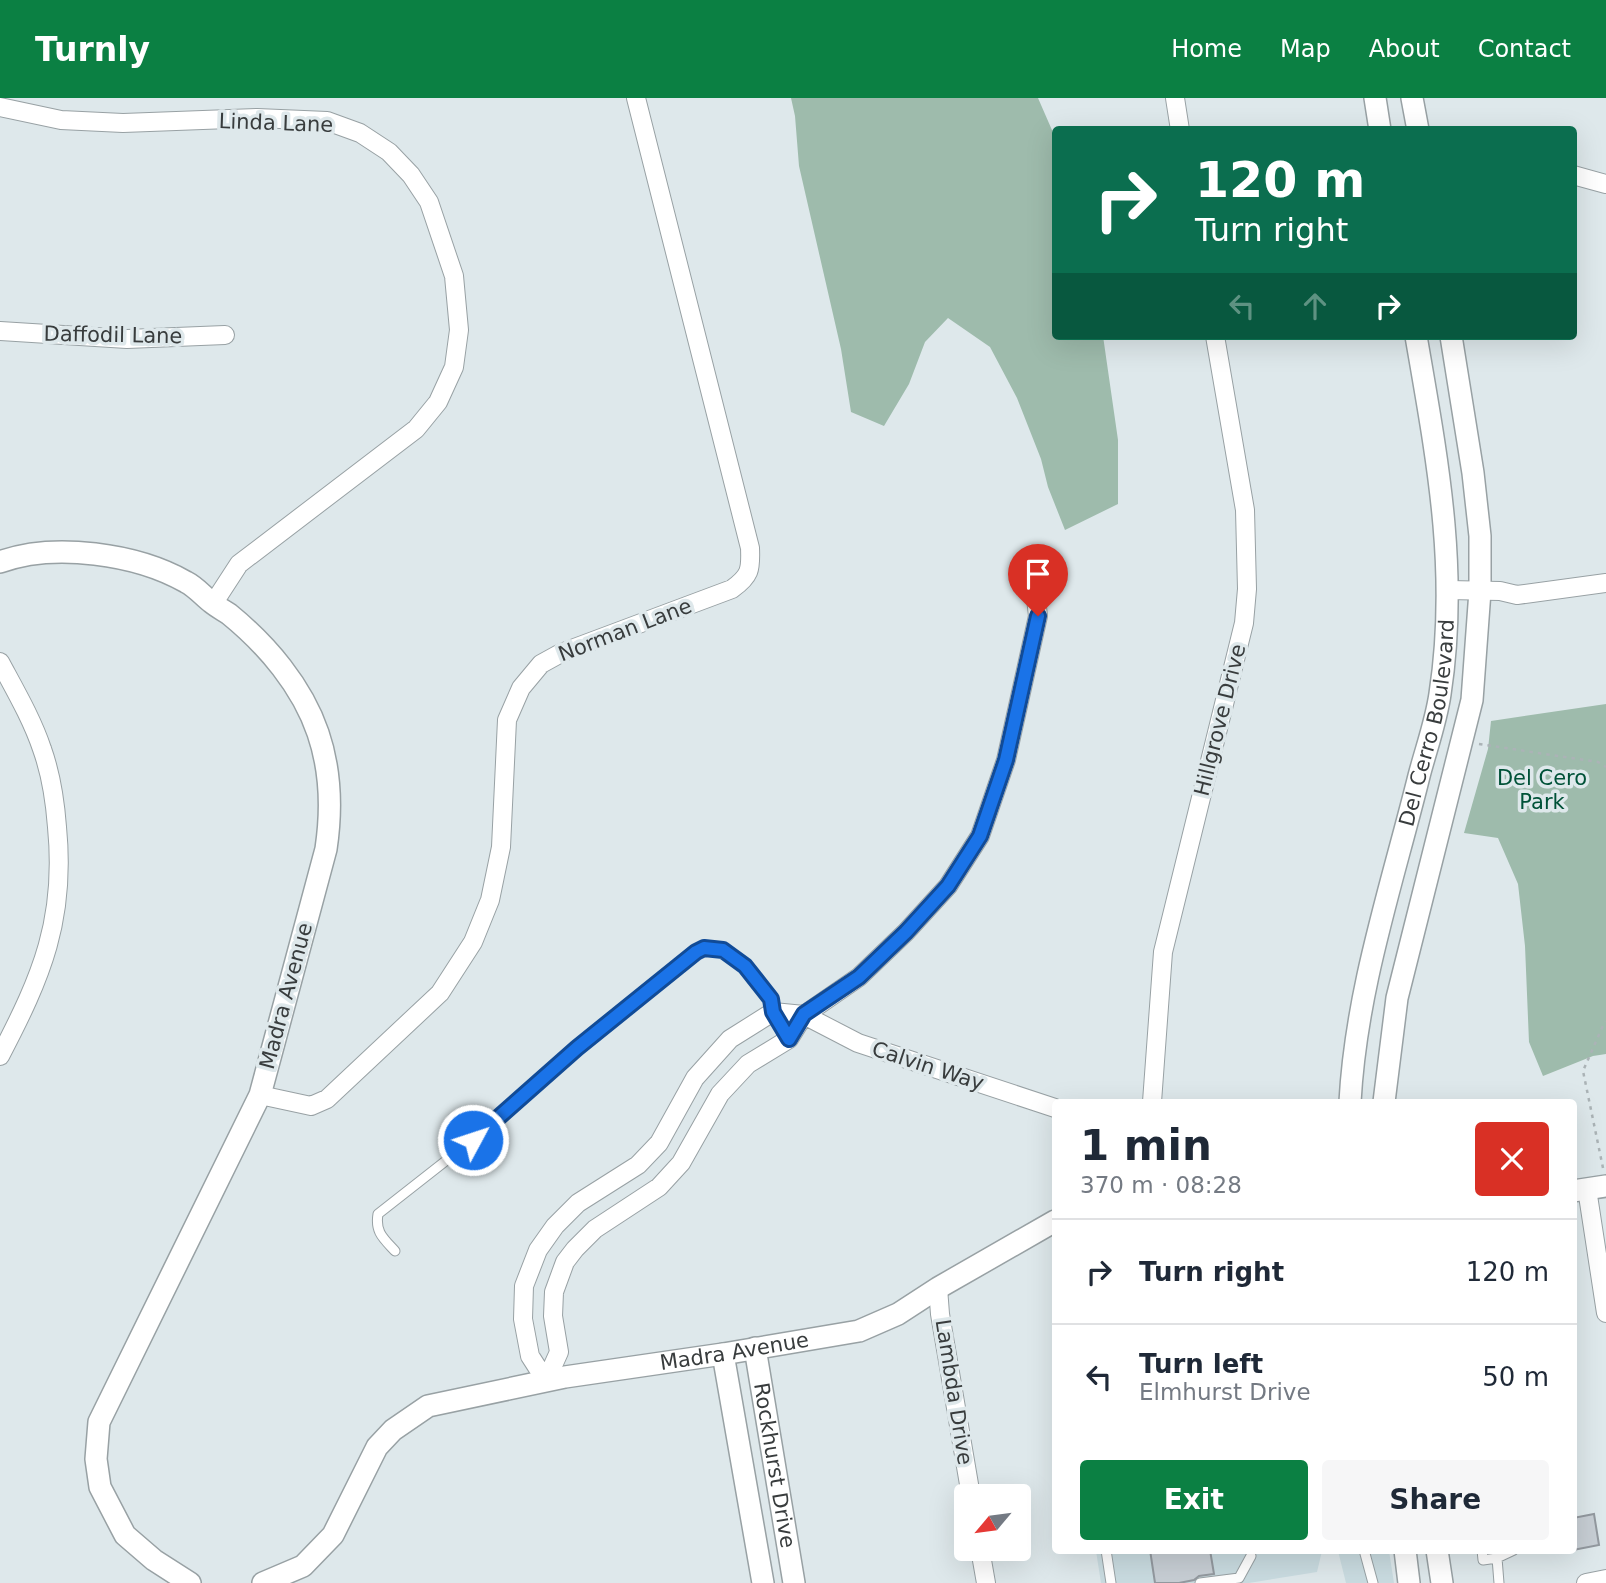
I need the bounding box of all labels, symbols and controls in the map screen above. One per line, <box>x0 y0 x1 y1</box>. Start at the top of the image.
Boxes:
text: Turnly <box>35 30 150 69</box>
text: Home <box>1171 35 1242 63</box>
text: Map <box>1280 35 1331 63</box>
text: About <box>1369 35 1440 63</box>
text: Contact <box>1478 35 1571 63</box>
street label: Linda Lane <box>218 109 334 137</box>
text: 120 m <box>1195 152 1365 209</box>
icon: right <box>1080 154 1171 245</box>
text: Turn right <box>1195 211 1348 249</box>
icon: left <box>1223 287 1261 325</box>
icon: ahead <box>1296 287 1334 325</box>
icon: right <box>1369 287 1407 325</box>
street label: Daffodil Lane <box>43 322 183 348</box>
pin <box>1008 544 1068 616</box>
icon: arrive <box>1019 555 1057 593</box>
street label: Norman Lane <box>555 594 695 666</box>
street label: Del Cerro Boulevard <box>1394 619 1459 829</box>
street label: Hillgrove Drive <box>1190 642 1250 798</box>
park label: Del Cero Park <box>1497 766 1587 814</box>
street label: Madra Avenue <box>255 920 317 1072</box>
street label: Calvin Way <box>869 1037 987 1095</box>
position arrow <box>436 1103 510 1177</box>
text: 1 min <box>1080 1121 1212 1170</box>
button: close <box>1475 1122 1549 1196</box>
text: 370 m · 08:28 <box>1080 1172 1242 1198</box>
icon: right <box>1080 1253 1118 1291</box>
text: Turn right <box>1139 1257 1284 1287</box>
text: 120 m <box>1466 1257 1549 1287</box>
street label: Lambda Drive <box>931 1317 977 1467</box>
street label: Madra Avenue <box>658 1328 811 1375</box>
text: Turn left <box>1139 1349 1263 1379</box>
icon: left <box>1080 1358 1118 1396</box>
text: 50 m <box>1482 1362 1549 1392</box>
text: Elmhurst Drive <box>1139 1379 1311 1405</box>
street label: Rockhurst Drive <box>749 1381 800 1550</box>
button: Exit <box>1080 1460 1308 1540</box>
button: Share <box>1322 1460 1549 1540</box>
north arrow <box>954 1484 1031 1561</box>
map controls <box>954 1484 1031 1561</box>

